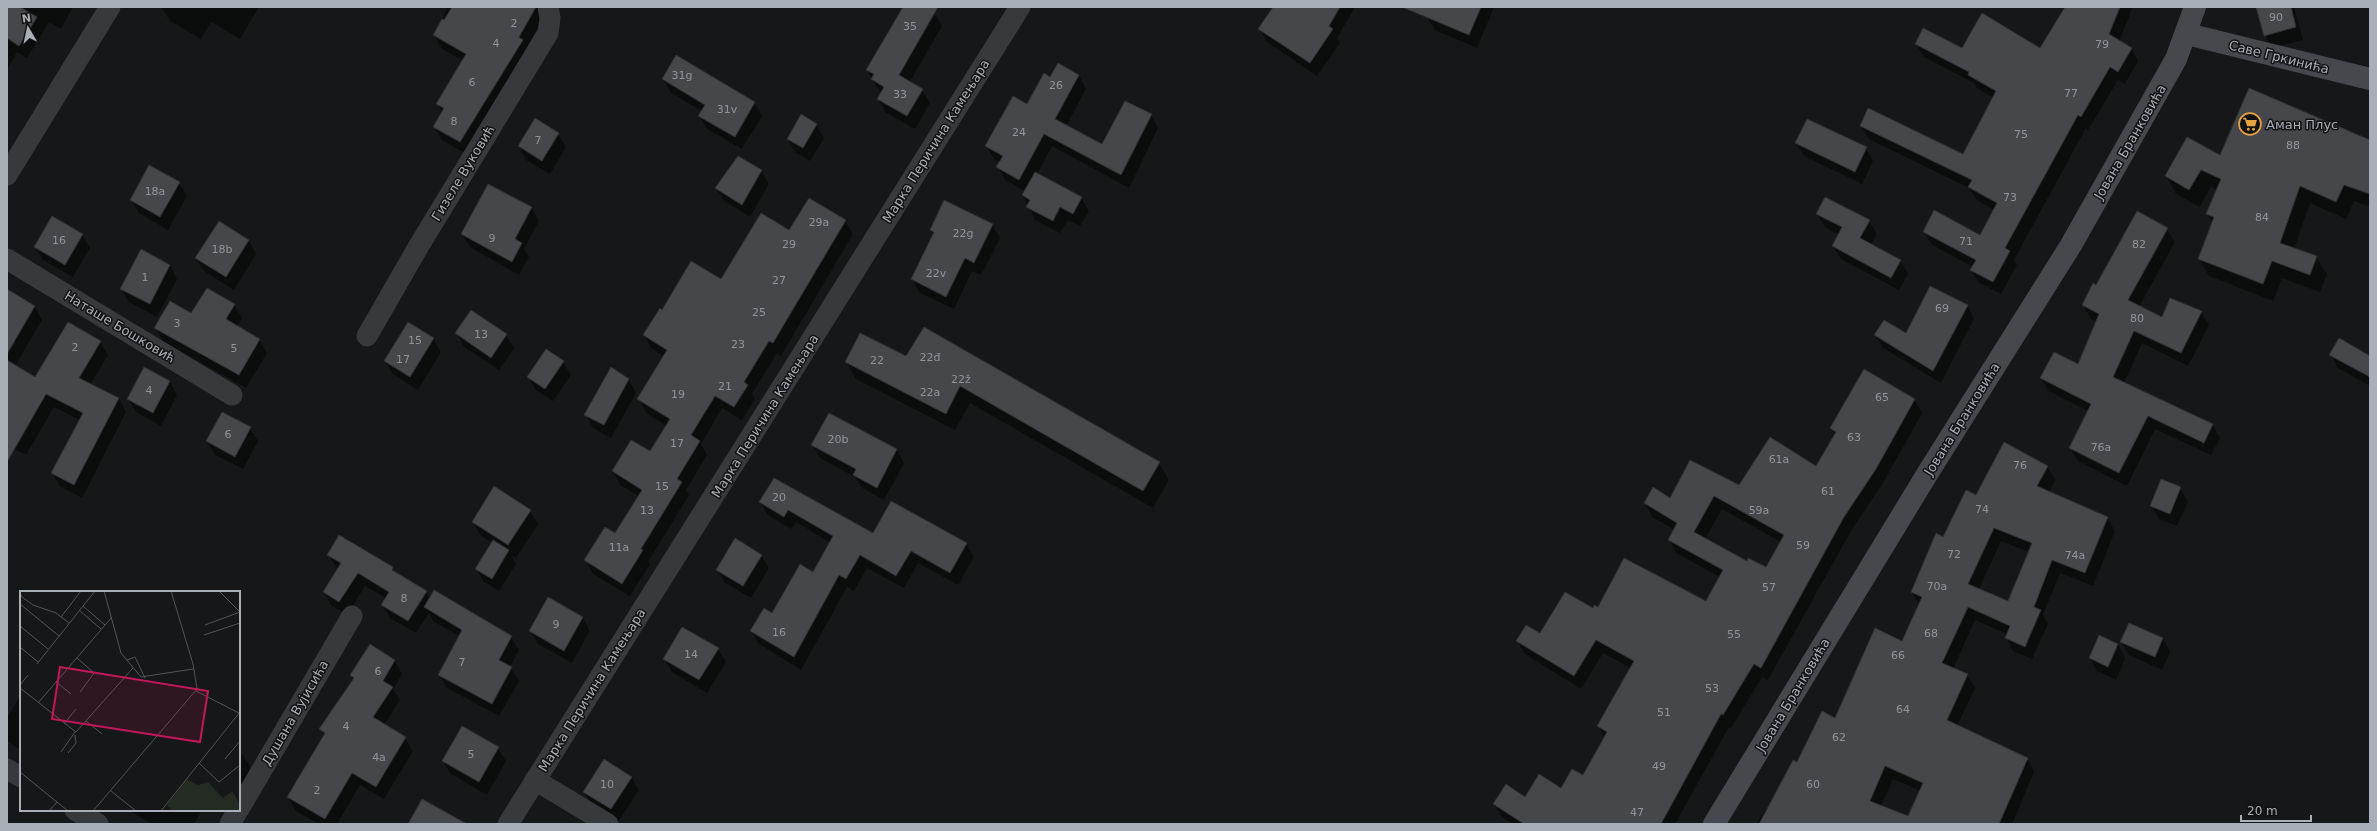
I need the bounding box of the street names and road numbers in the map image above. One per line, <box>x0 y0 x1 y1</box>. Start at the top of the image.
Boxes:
street label: Саве Гркинића <box>2227 37 2331 77</box>
street label: Марка Перичина Камењара <box>879 57 993 225</box>
street label: Јована Бранковића <box>2091 82 2169 203</box>
street label: Гизеле Вуковић <box>429 123 497 223</box>
street label: Наташе Бошковић <box>62 288 178 366</box>
street label: Марка Перичина Камењара <box>708 332 822 500</box>
street label: Јована Бранковића <box>1921 360 2003 479</box>
street label: Марка Перичина Камењара <box>535 606 649 774</box>
street label: Јована Бранковића <box>1753 635 1833 755</box>
street label: Душана Вујисића <box>259 658 331 768</box>

